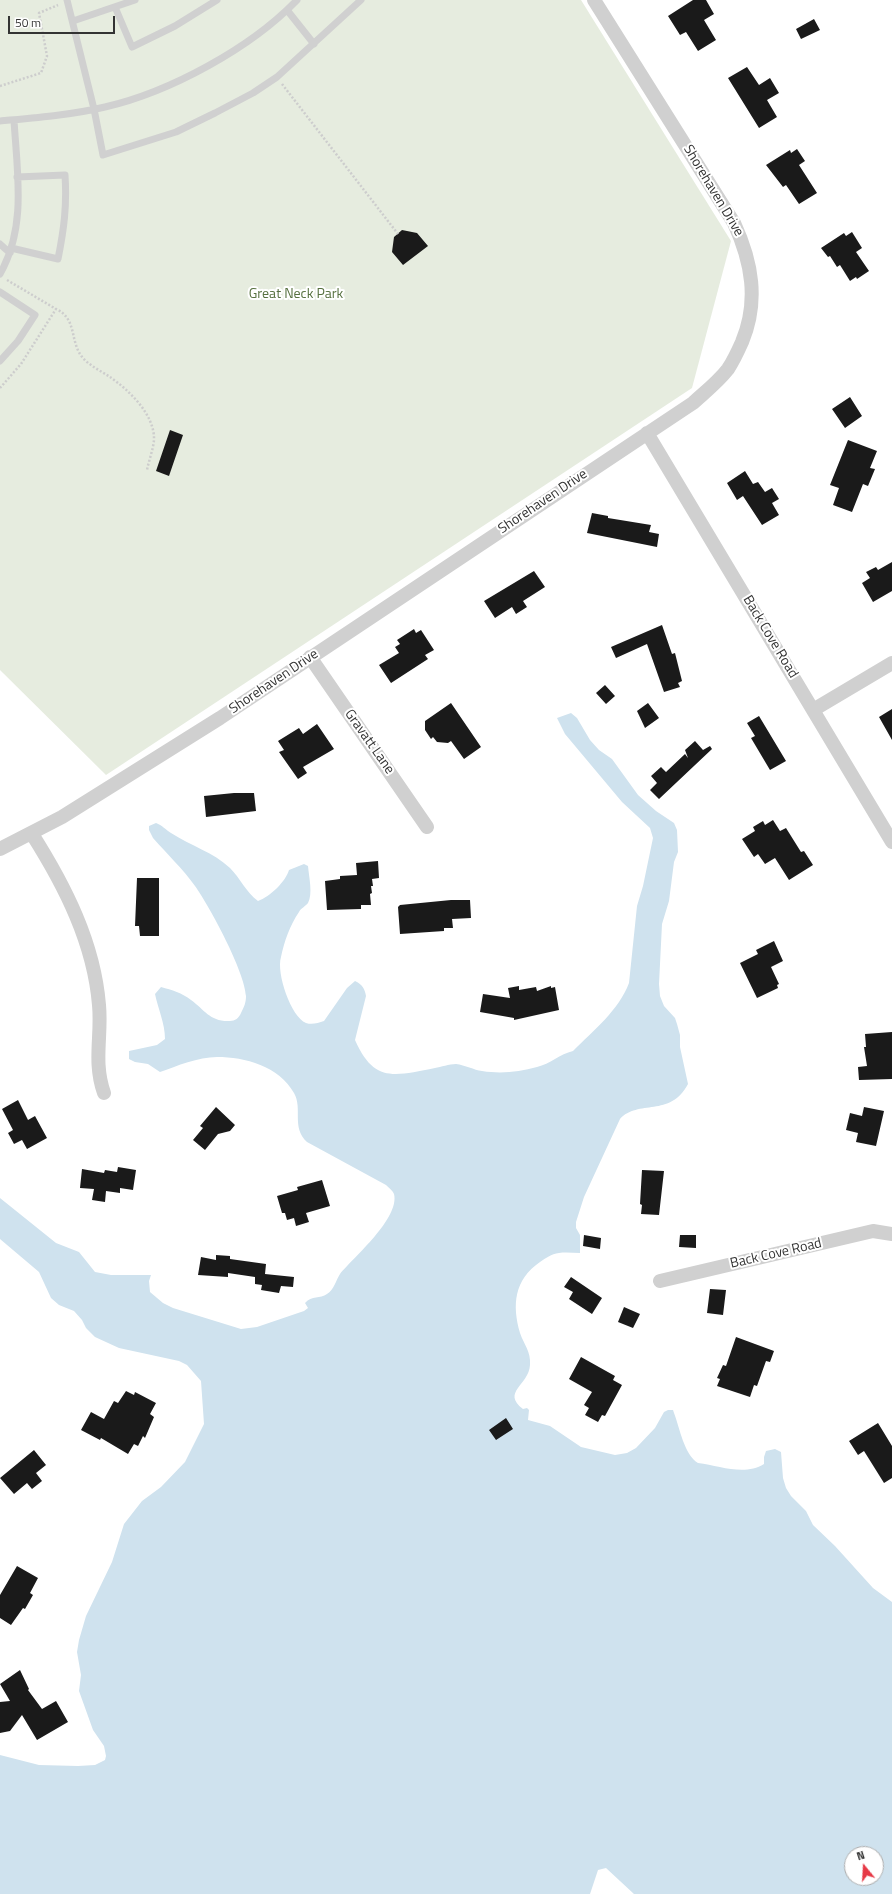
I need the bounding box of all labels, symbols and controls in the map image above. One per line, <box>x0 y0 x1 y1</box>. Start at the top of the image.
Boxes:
scale bar <box>10 8 117 34</box>
text: 50 m <box>15 13 41 32</box>
street label: Shorehaven Drive <box>679 142 747 240</box>
park label: Great Neck Park <box>249 287 343 303</box>
street label: Shorehaven Drive <box>495 466 591 538</box>
street label: Back Cove Road <box>739 593 801 681</box>
street label: Shorehaven Drive <box>226 646 322 718</box>
street label: Gravatt Lane <box>341 706 397 778</box>
street label: Back Cove Road <box>729 1235 823 1273</box>
north arrow <box>844 1846 884 1886</box>
text: N <box>855 1847 867 1864</box>

